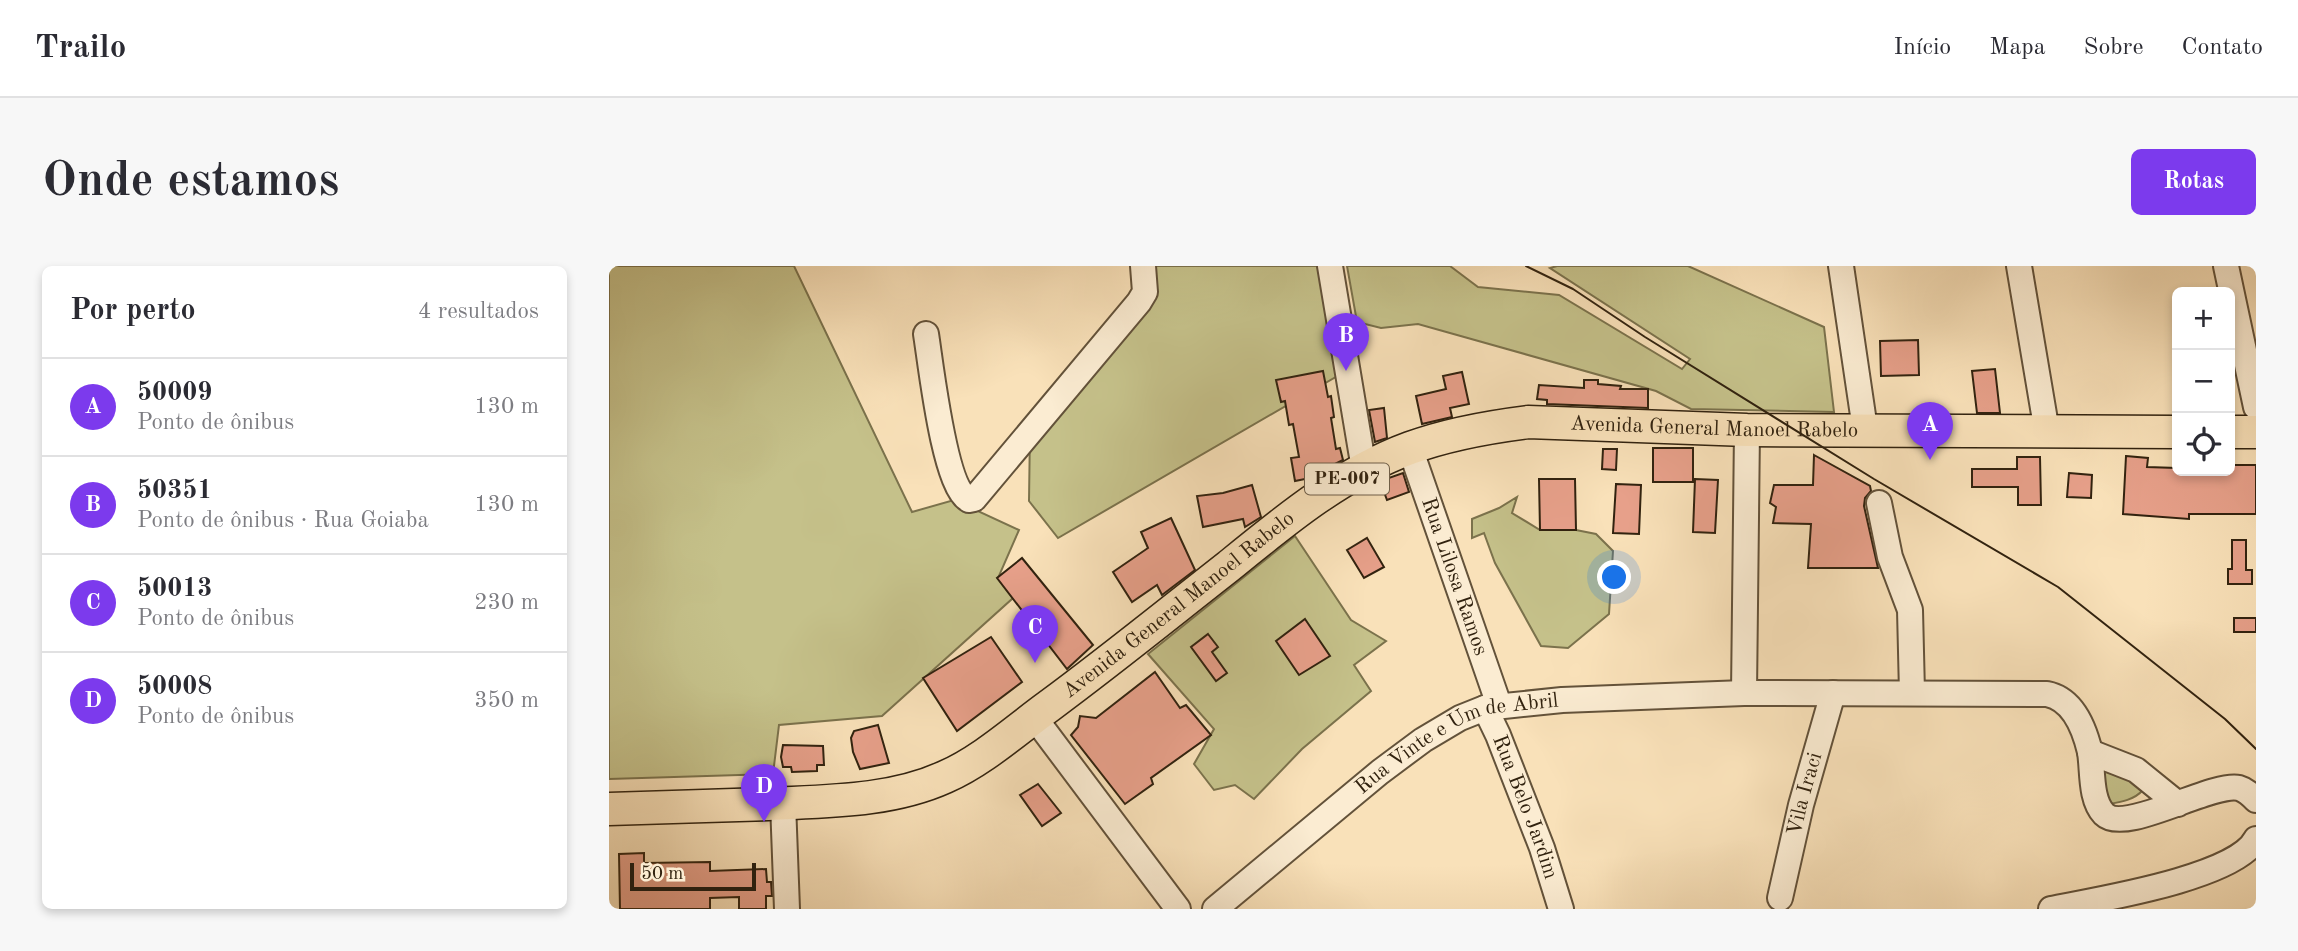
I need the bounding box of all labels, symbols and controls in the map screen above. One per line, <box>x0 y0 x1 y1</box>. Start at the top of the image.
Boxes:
text: Trailo <box>35 32 126 65</box>
text: Início <box>1894 36 1951 60</box>
text: Mapa <box>1989 36 2046 60</box>
text: Sobre <box>2084 36 2143 60</box>
text: Contato <box>2181 36 2263 60</box>
button: Rotas <box>2131 149 2256 215</box>
text: Onde estamos <box>42 158 339 207</box>
map controls <box>2172 287 2235 476</box>
button: + <box>2172 287 2235 350</box>
text: Por perto <box>70 296 196 326</box>
text: 4 resultados <box>418 300 539 323</box>
pin: B <box>1323 313 1369 371</box>
button: − <box>2172 350 2235 413</box>
text: 50009 <box>137 380 212 406</box>
text: A <box>84 395 102 418</box>
text: 130 m <box>474 395 539 418</box>
pin: A <box>1907 402 1953 460</box>
text: Ponto de ônibus <box>137 411 294 434</box>
street label: Avenida General Manoel Rabelo <box>1570 413 1858 441</box>
button: locate <box>2172 413 2235 476</box>
road number: PE-007 <box>1305 463 1389 494</box>
text: 50351 <box>137 478 212 504</box>
text: B <box>85 493 101 516</box>
text: 130 m <box>474 493 539 516</box>
street label: Rua Lilosa Ramos <box>1418 495 1491 658</box>
street label: Avenida General Manoel Rabelo <box>1059 508 1298 702</box>
text: Ponto de ônibus · Rua Goiaba <box>137 509 429 532</box>
your location <box>1597 560 1631 594</box>
text: 50013 <box>137 576 212 602</box>
text: C <box>85 591 101 614</box>
text: 230 m <box>474 591 539 614</box>
pin: C <box>1012 605 1058 663</box>
text: Ponto de ônibus <box>137 607 294 630</box>
text: 50008 <box>137 674 212 700</box>
text: D <box>84 689 102 712</box>
text: 350 m <box>474 689 539 712</box>
street label: Rua Vinte e Um de Abril <box>1352 690 1560 798</box>
text: Ponto de ônibus <box>137 705 294 728</box>
street label: Rua Belo Jardim <box>1489 732 1562 882</box>
street label: Vila Iraci <box>1784 750 1826 837</box>
pin: D <box>741 764 787 822</box>
scale bar <box>630 860 756 892</box>
text: 50 m <box>641 865 683 884</box>

